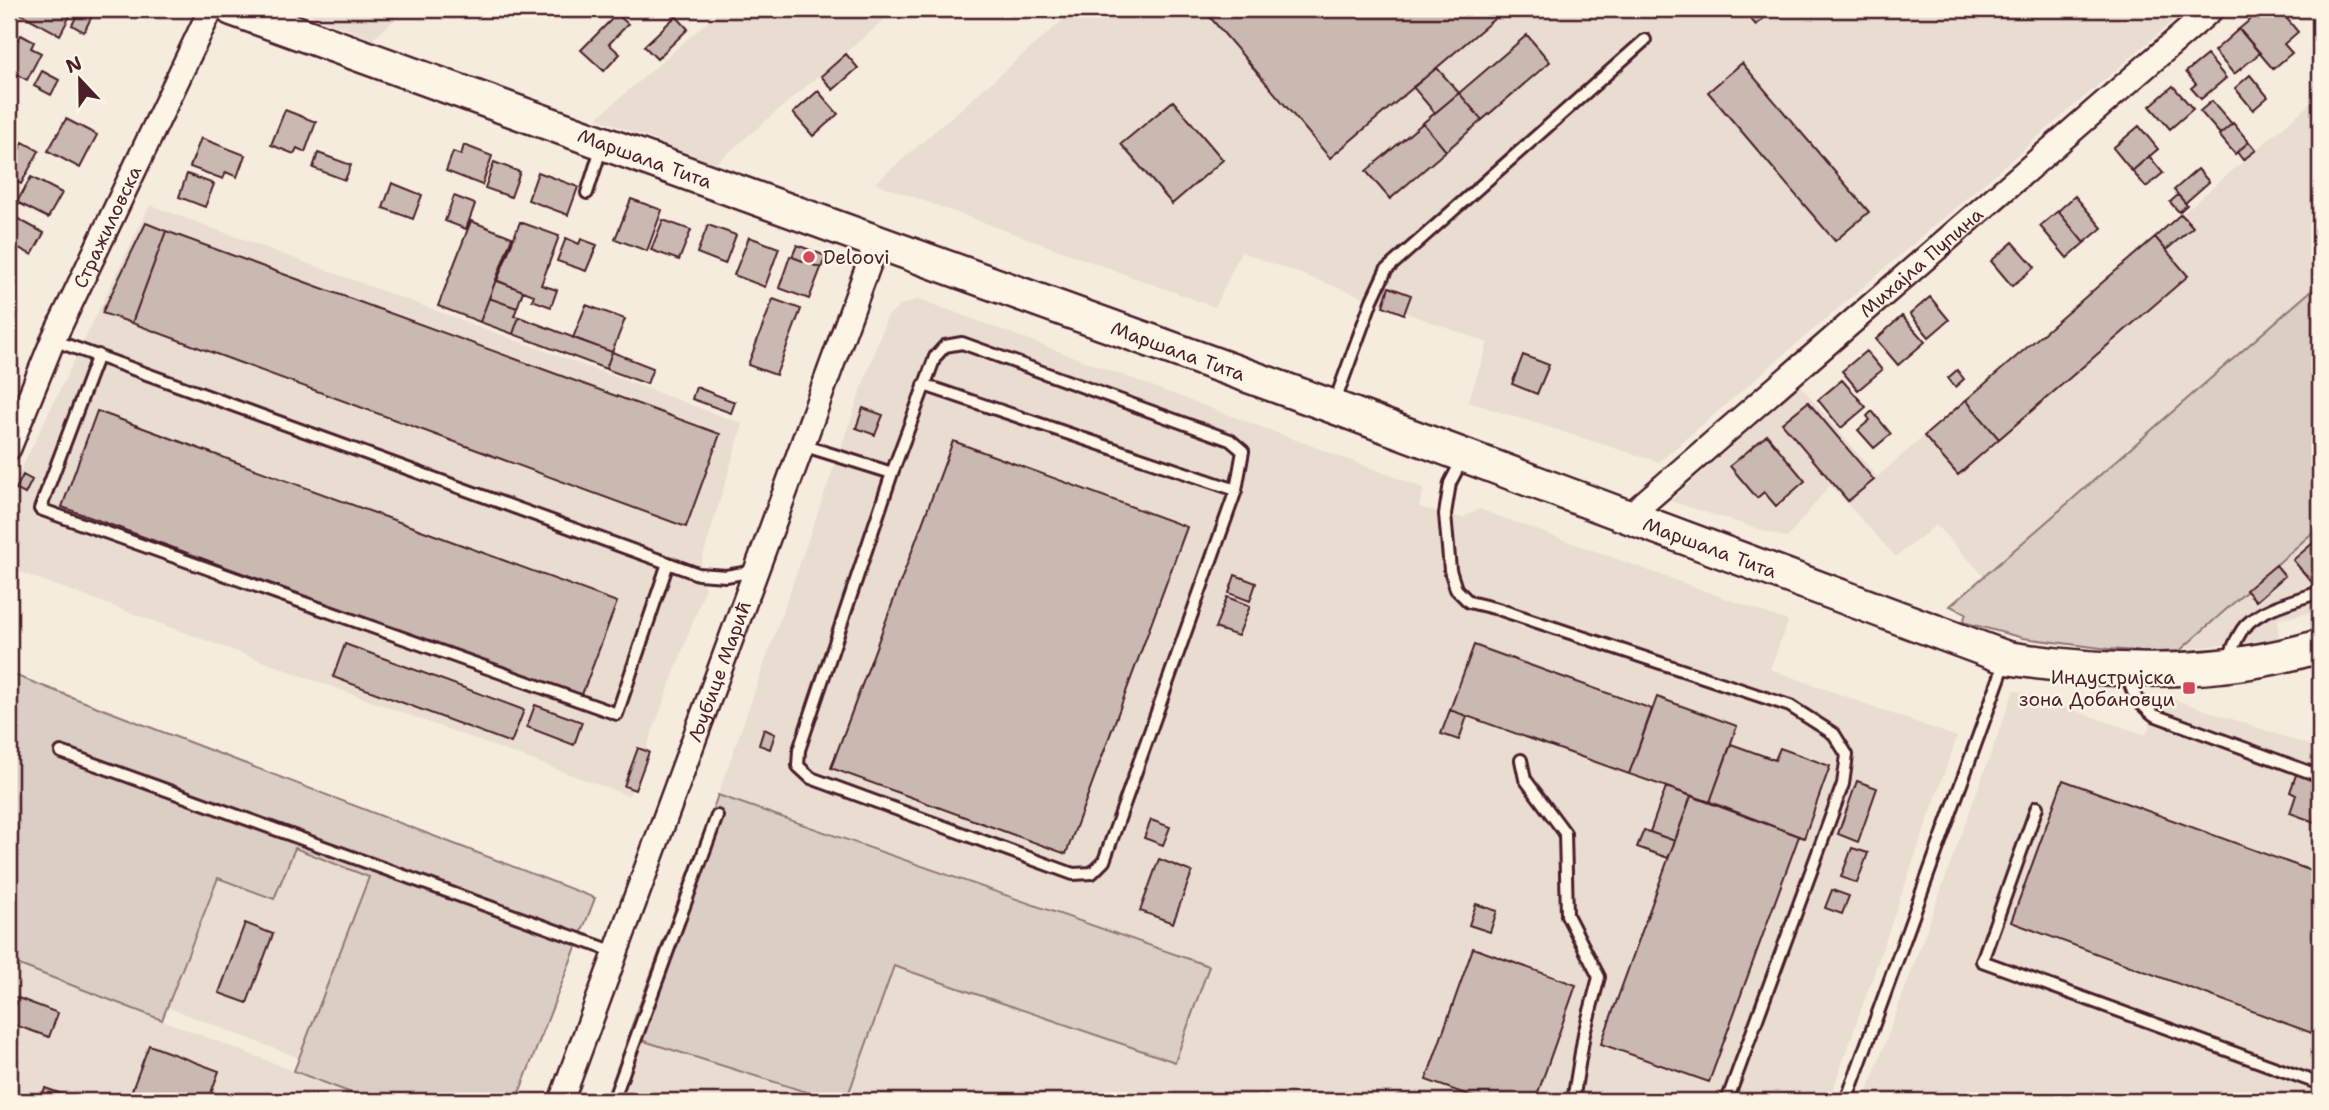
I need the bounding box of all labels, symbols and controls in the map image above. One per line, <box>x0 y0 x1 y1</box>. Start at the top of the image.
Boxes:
north arrow <box>46 46 116 116</box>
text: N <box>62 50 85 79</box>
street label: Маршала Тита <box>574 123 715 194</box>
street label: Стражиловска <box>68 162 147 292</box>
street label: Михајла Пупина <box>1854 202 1988 323</box>
place label: Deloovi <box>823 245 890 270</box>
marker: Deloovi <box>801 249 817 265</box>
street label: Маршала Тита <box>1107 315 1249 387</box>
street label: Маршала Тита <box>1639 511 1780 584</box>
street label: Љубице Марић <box>682 597 757 745</box>
place label: Индустријска зона Добановци <box>2019 665 2175 712</box>
marker: Индустријска зона Добановци <box>2181 680 2197 696</box>

